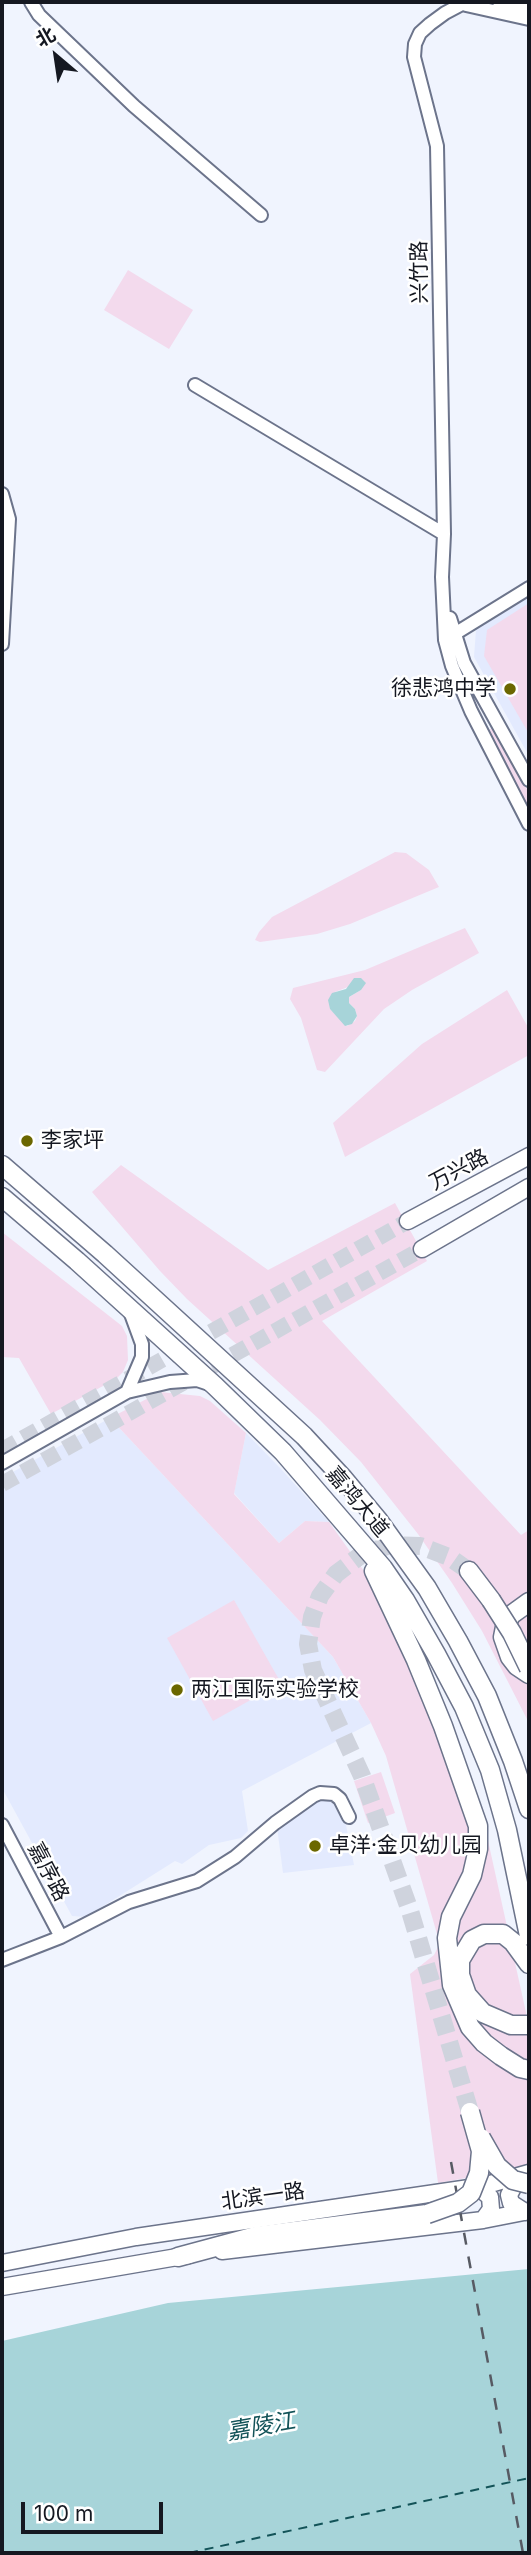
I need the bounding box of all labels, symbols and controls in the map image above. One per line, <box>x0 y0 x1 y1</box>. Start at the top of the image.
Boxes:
north arrow <box>21 21 91 91</box>
text: 北 <box>32 23 59 52</box>
street label: 兴竹路 <box>407 240 433 304</box>
place label: 徐悲鸿中学 <box>391 676 496 702</box>
marker: 徐悲鸿中学 <box>502 681 518 697</box>
place label: 李家坪 <box>41 1128 104 1154</box>
marker: 李家坪 <box>19 1133 35 1149</box>
street label: 万兴路 <box>425 1144 493 1196</box>
street label: 嘉鸿大道 <box>320 1462 394 1542</box>
place label: 两江国际实验学校 <box>191 1677 359 1703</box>
marker: 两江国际实验学校 <box>169 1682 185 1698</box>
place label: 卓洋·金贝幼儿园 <box>329 1833 482 1859</box>
street label: 嘉序路 <box>22 1838 74 1906</box>
marker: 卓洋·金贝幼儿园 <box>307 1838 323 1854</box>
street label: 北滨一路 <box>220 2179 306 2215</box>
water label: 嘉陵江 <box>225 2407 297 2447</box>
scale bar <box>24 2488 166 2532</box>
text: 100 m <box>34 2501 93 2526</box>

